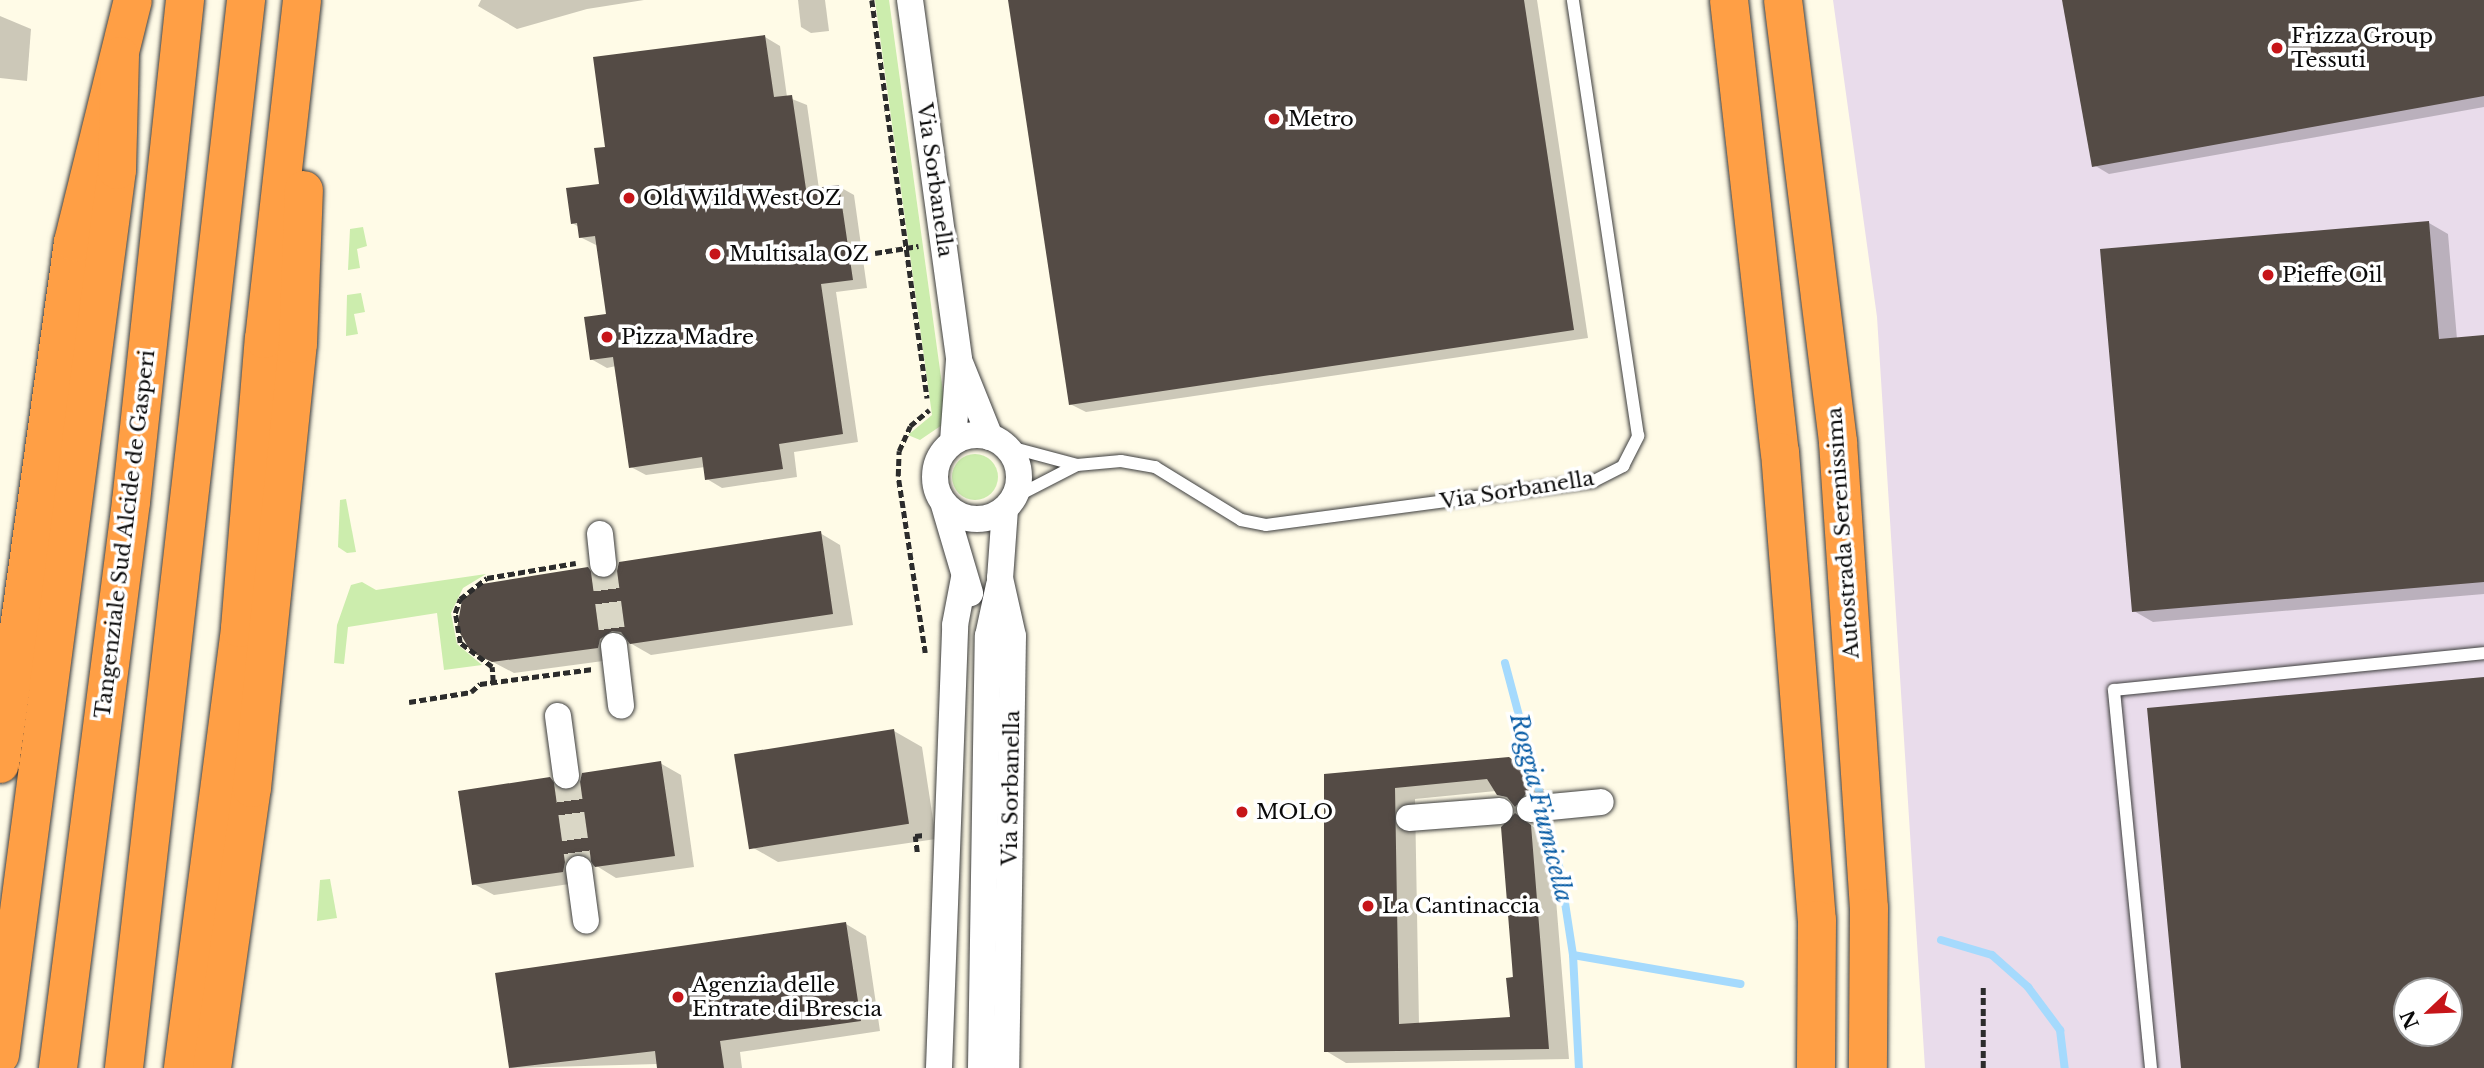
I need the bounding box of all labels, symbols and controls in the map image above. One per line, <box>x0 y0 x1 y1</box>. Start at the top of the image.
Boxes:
place label: Frizza Group Tessuti <box>2291 23 2433 73</box>
marker: Frizza Group Tessuti <box>2269 40 2285 56</box>
street label: Via Sorbanella <box>912 101 958 259</box>
place label: Metro <box>1288 106 1354 132</box>
marker: Metro <box>1266 111 1282 127</box>
place label: Old Wild West OZ <box>643 185 843 211</box>
marker: Old Wild West OZ <box>621 190 637 206</box>
place label: Multisala OZ <box>729 241 869 267</box>
marker: Multisala OZ <box>707 246 723 262</box>
place label: Pieffe Oil <box>2282 262 2383 288</box>
marker: Pieffe Oil <box>2260 267 2276 283</box>
place label: Pizza Madre <box>621 324 754 350</box>
marker: Pizza Madre <box>599 329 615 345</box>
street label: Tangenziale Sud Alcide de Gasperi <box>90 348 160 720</box>
street label: Autostrada Serenissima <box>1822 406 1864 660</box>
street label: Via Sorbanella <box>1438 465 1596 515</box>
street label: Via Sorbanella <box>997 710 1025 866</box>
water label: Roggia Fiumicella <box>1504 710 1578 906</box>
place label: MOLO <box>1256 799 1333 825</box>
marker: MOLO <box>1234 804 1250 820</box>
place label: La Cantinaccia <box>1382 893 1540 919</box>
marker: La Cantinaccia <box>1360 898 1376 914</box>
place label: Agenzia delle Entrate di Brescia <box>692 972 882 1022</box>
north arrow <box>2393 977 2463 1047</box>
marker: Agenzia delle Entrate di Brescia <box>670 989 686 1005</box>
text: N <box>2396 1007 2424 1032</box>

